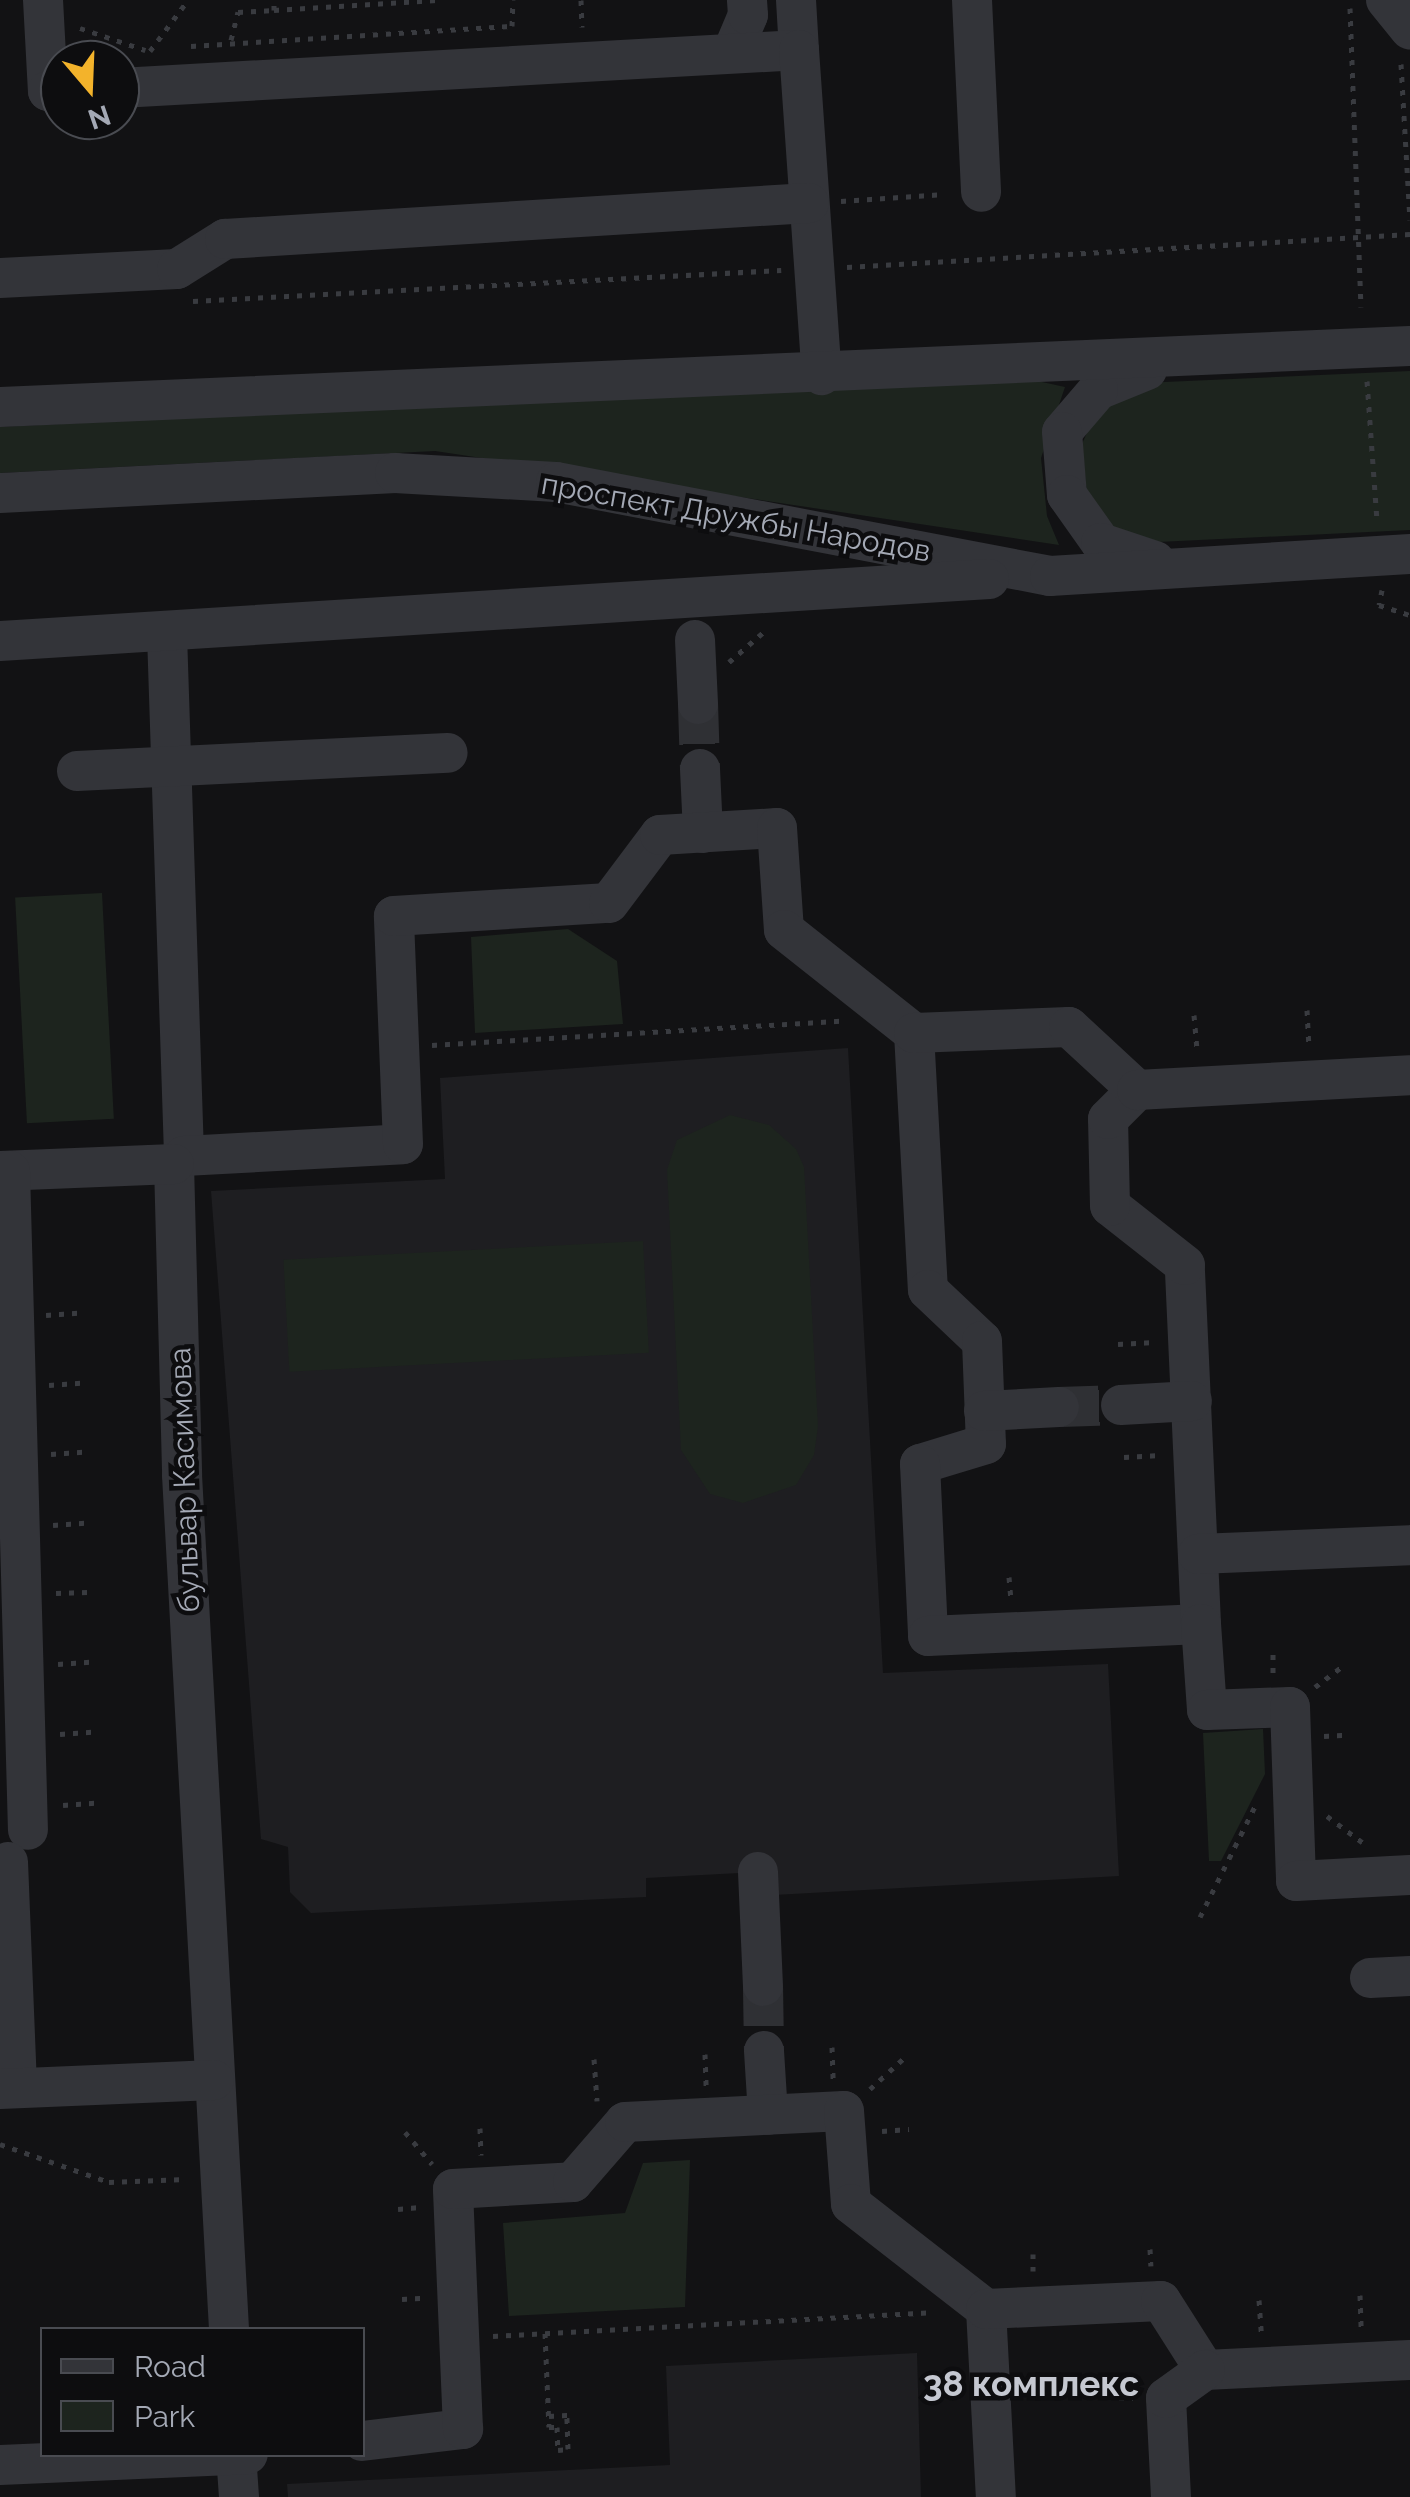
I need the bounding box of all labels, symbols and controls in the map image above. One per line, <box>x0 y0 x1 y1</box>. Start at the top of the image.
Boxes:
north arrow <box>40 40 140 140</box>
text: N <box>84 98 115 136</box>
street label: проспект Дружбы Народов <box>539 466 933 570</box>
street label: бульвар Касимова <box>162 1347 208 1613</box>
legend <box>40 2327 365 2457</box>
text: Road <box>134 2349 206 2384</box>
district label: 38 комплекс <box>923 2363 1139 2405</box>
text: Park <box>134 2399 195 2434</box>

